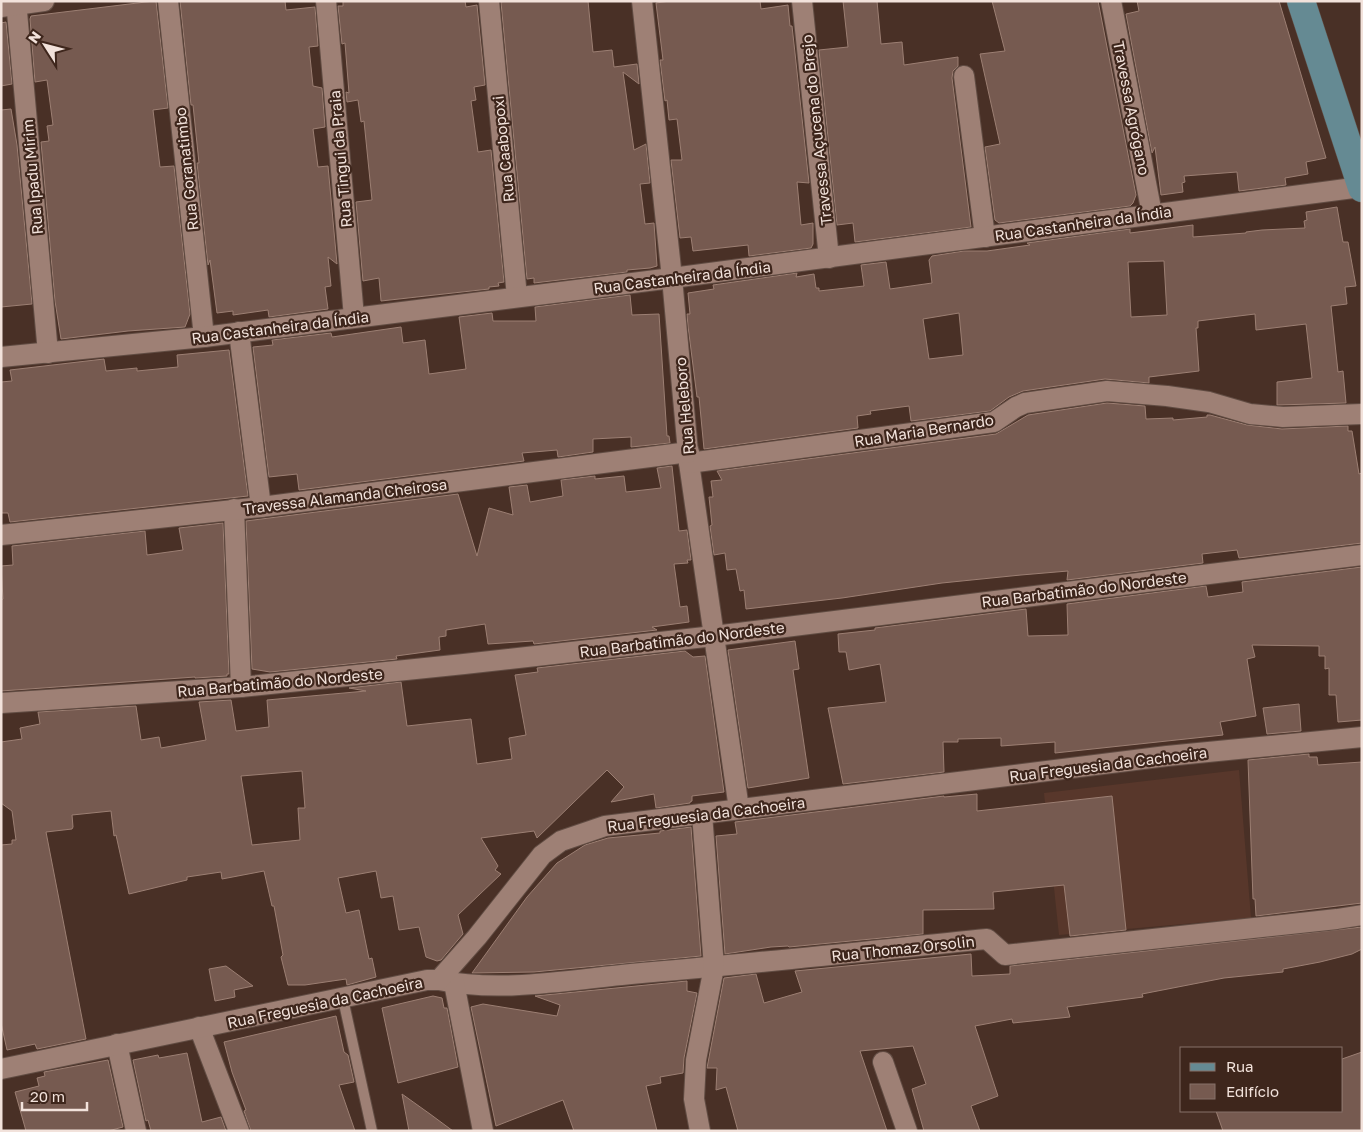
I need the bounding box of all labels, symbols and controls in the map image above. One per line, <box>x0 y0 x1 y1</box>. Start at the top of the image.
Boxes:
north arrow <box>20 20 70 70</box>
text: N <box>24 28 44 46</box>
street label: Travessa Açucena do Brejo <box>797 34 835 226</box>
street label: Travessa Agrógano <box>1110 39 1154 177</box>
street label: Rua Tingui da Praia <box>325 90 355 228</box>
street label: Rua Caabopoxi <box>488 95 518 203</box>
street label: Rua Goranatimbo <box>171 106 201 232</box>
street label: Rua Ipadu Mirim <box>18 119 46 235</box>
street label: Rua Castanheira da Índia <box>993 202 1173 244</box>
street label: Rua Castanheira da Índia <box>592 257 772 297</box>
street label: Rua Castanheira da Índia <box>190 307 370 347</box>
street label: Rua Heleboro <box>671 357 697 455</box>
street label: Rua Maria Bernardo <box>853 410 995 450</box>
street label: Travessa Alamanda Cheirosa <box>242 475 448 517</box>
street label: Rua Barbatimão do Nordeste <box>981 567 1188 611</box>
street label: Rua Barbatimão do Nordeste <box>579 617 786 661</box>
street label: Rua Barbatimão do Nordeste <box>176 664 384 700</box>
street label: Rua Freguesia da Cachoeira <box>1008 743 1208 785</box>
street label: Rua Freguesia da Cachoeira <box>606 793 806 835</box>
street label: Rua Thomaz Orsolin <box>831 932 975 964</box>
street label: Rua Freguesia da Cachoeira <box>226 972 424 1032</box>
legend <box>1180 1047 1343 1112</box>
text: Rua <box>1226 1057 1253 1075</box>
scale bar <box>22 1080 88 1112</box>
text: Edifício <box>1226 1082 1279 1100</box>
text: 20 m <box>30 1087 65 1105</box>

